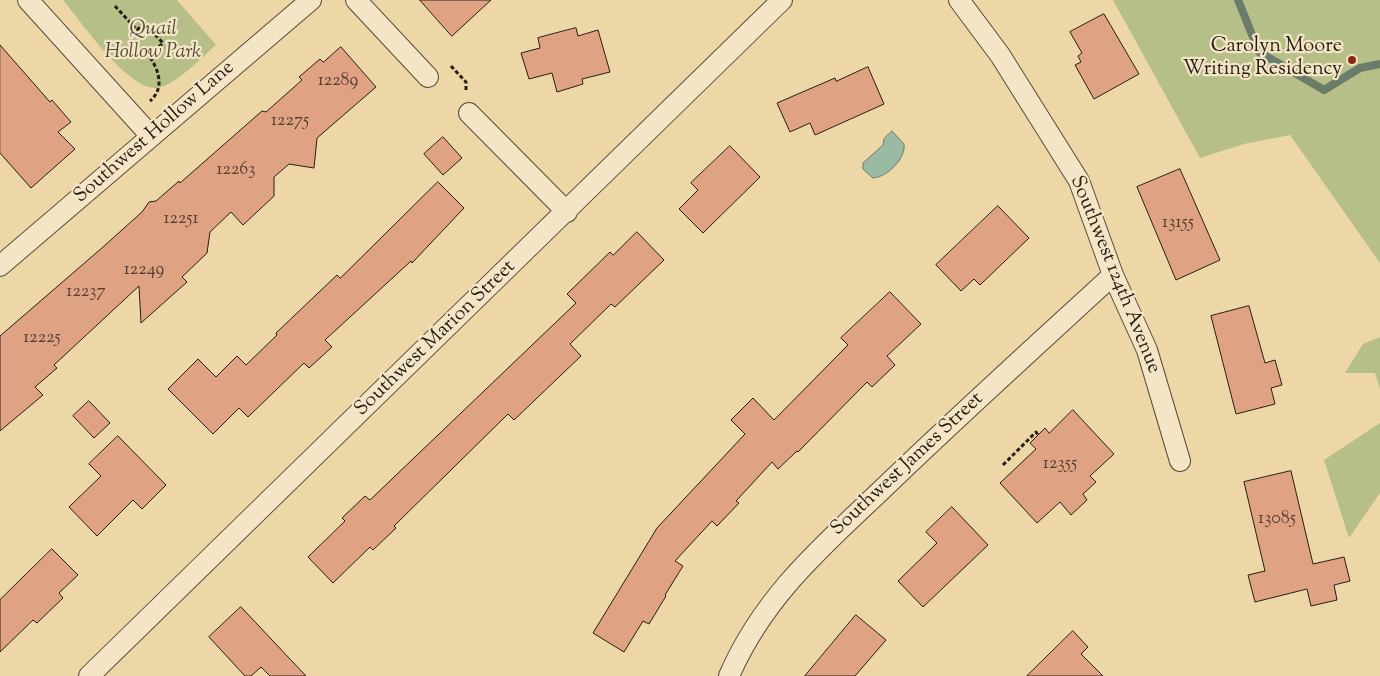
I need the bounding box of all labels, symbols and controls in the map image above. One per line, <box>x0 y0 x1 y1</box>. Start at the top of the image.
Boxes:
park label: Quail Hollow Park <box>105 19 201 66</box>
place label: Carolyn Moore Writing Residency <box>1183 36 1342 83</box>
marker: Carolyn Moore Writing Residency <box>1346 54 1358 66</box>
street label: Southwest Hollow Lane <box>70 57 240 209</box>
house number: 12289 <box>318 71 358 93</box>
house number: 12275 <box>271 111 309 133</box>
house number: 12263 <box>216 160 256 182</box>
street label: Southwest 124th Avenue <box>1063 173 1165 377</box>
house number: 12251 <box>163 209 199 231</box>
house number: 13155 <box>1162 213 1194 235</box>
street label: Southwest Marion Street <box>351 256 521 422</box>
house number: 12249 <box>124 260 164 282</box>
house number: 12237 <box>66 282 106 304</box>
house number: 12225 <box>23 328 61 350</box>
street label: Southwest James Street <box>827 388 989 542</box>
house number: 12355 <box>1043 454 1077 476</box>
house number: 13085 <box>1258 509 1296 531</box>

